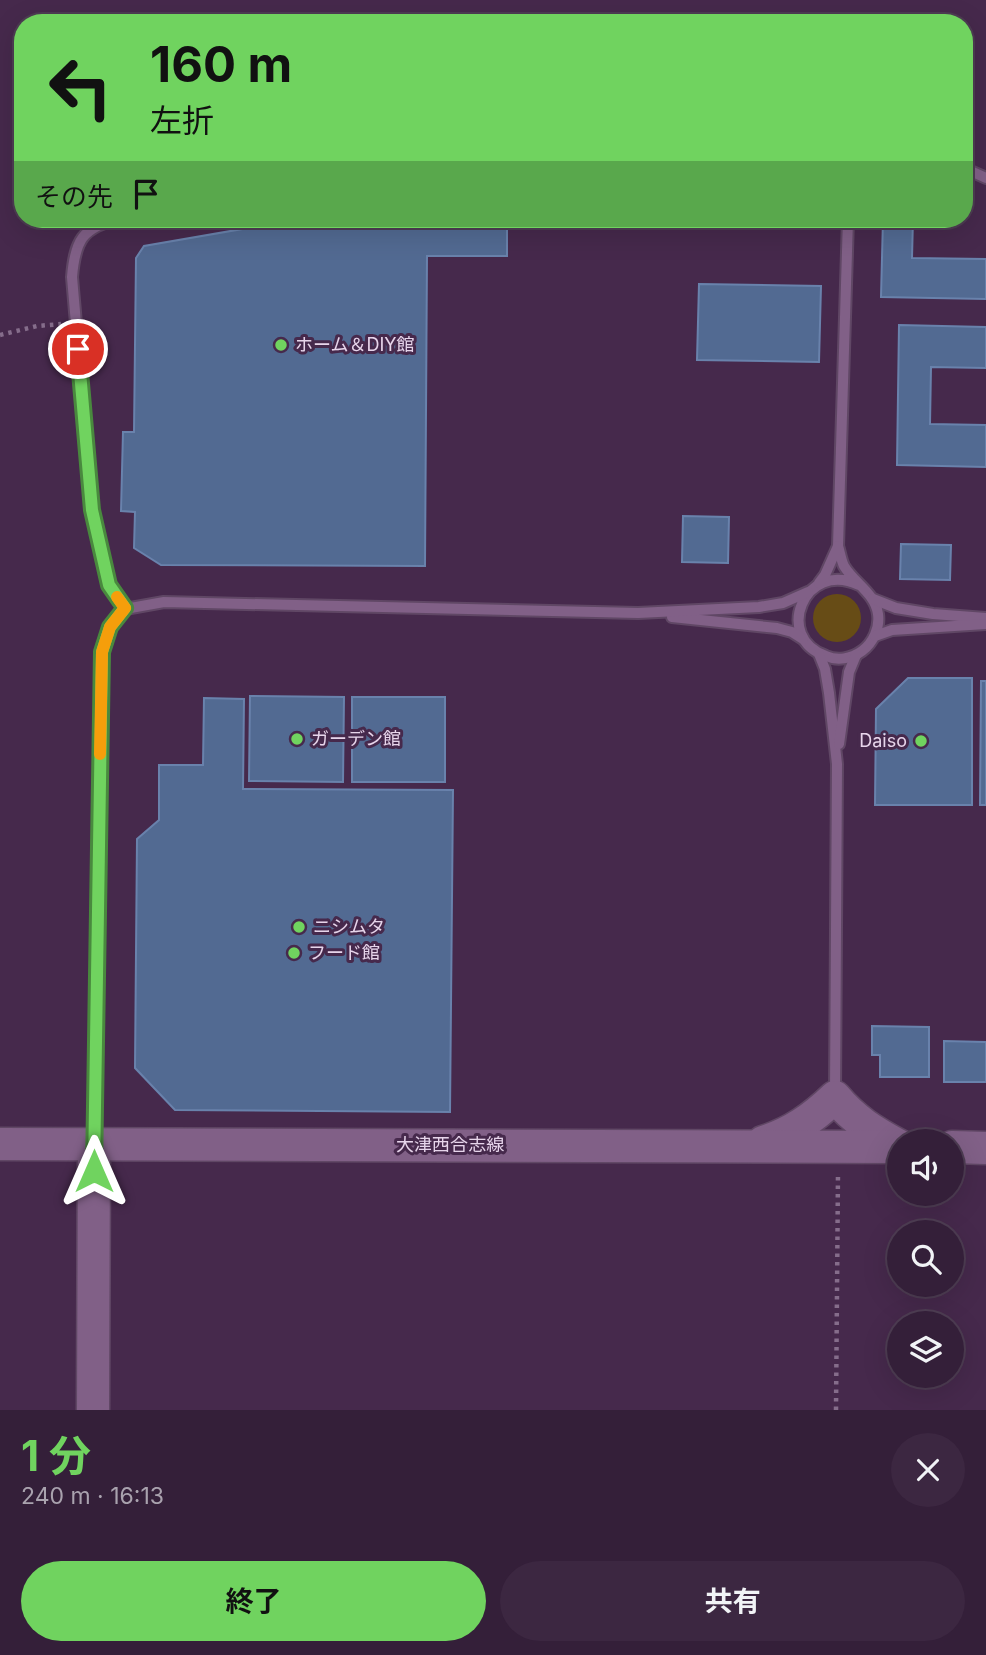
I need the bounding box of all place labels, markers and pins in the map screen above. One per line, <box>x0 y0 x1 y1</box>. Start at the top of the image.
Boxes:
pin <box>48 319 108 379</box>
place label: ホーム＆DIY館 <box>295 334 415 355</box>
marker: ホーム＆DIY館 <box>273 337 289 353</box>
place label: ガーデン館 <box>311 728 401 749</box>
place label: Daiso <box>859 730 907 751</box>
marker: ガーデン館 <box>289 731 305 747</box>
marker: Daiso <box>913 733 929 749</box>
place label: ニシムタ <box>313 916 385 937</box>
marker: ニシムタ <box>291 919 307 935</box>
place label: フード館 <box>308 942 380 963</box>
marker: フード館 <box>286 945 302 961</box>

